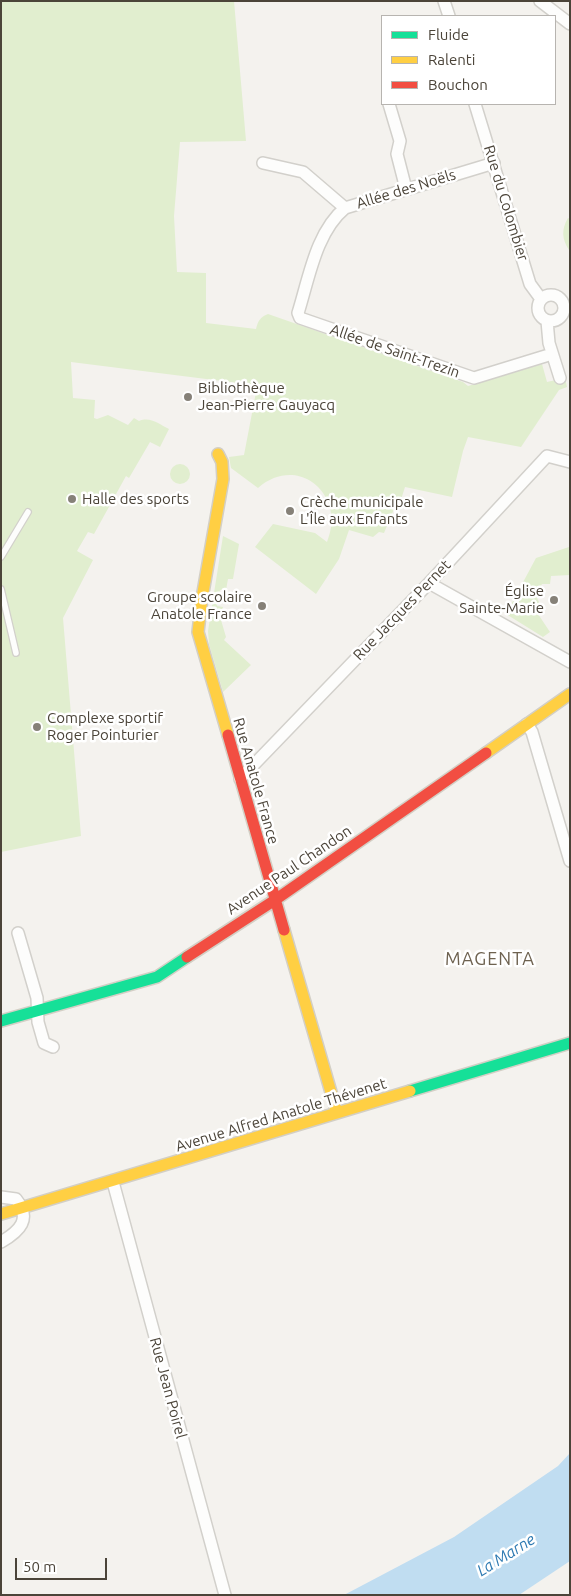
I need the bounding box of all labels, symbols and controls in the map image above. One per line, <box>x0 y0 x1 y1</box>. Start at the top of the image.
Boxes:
legend <box>381 15 556 105</box>
text: Fluide <box>428 26 469 43</box>
text: Ralenti <box>428 51 475 68</box>
text: Bouchon <box>428 76 488 93</box>
street label: Rue du Colombier <box>480 143 532 263</box>
street label: Allée des Noëls <box>354 165 458 213</box>
street label: Allée de Saint-Trezin <box>328 320 462 382</box>
place label: Bibliothèque Jean-Pierre Gauyacq <box>198 379 335 414</box>
marker: Bibliothèque Jean-Pierre Gauyacq <box>182 391 194 403</box>
place label: Halle des sports <box>82 490 189 508</box>
marker: Halle des sports <box>66 493 78 505</box>
place label: Crèche municipale L'Île aux Enfants <box>300 493 423 528</box>
marker: Crèche municipale L'Île aux Enfants <box>284 505 296 517</box>
street label: Rue Jacques Pernet <box>349 556 455 664</box>
place label: Église Sainte-Marie <box>459 582 544 617</box>
place label: Groupe scolaire Anatole France <box>147 588 252 623</box>
marker: Église Sainte-Marie <box>548 594 560 606</box>
marker: Groupe scolaire Anatole France <box>256 600 268 612</box>
place label: Complexe sportif Roger Pointurier <box>47 709 163 744</box>
street label: Rue Anatole France <box>229 716 283 846</box>
marker: Complexe sportif Roger Pointurier <box>31 721 43 733</box>
street label: Avenue Paul Chandon <box>223 822 355 918</box>
district label: MAGENTA <box>444 948 536 970</box>
street label: Avenue Alfred Anatole Thévenet <box>173 1074 389 1156</box>
street label: Rue Jean Poirel <box>146 1335 190 1441</box>
water label: La Marne <box>473 1530 539 1580</box>
scale bar <box>18 1548 110 1580</box>
text: 50 m <box>23 1558 56 1575</box>

